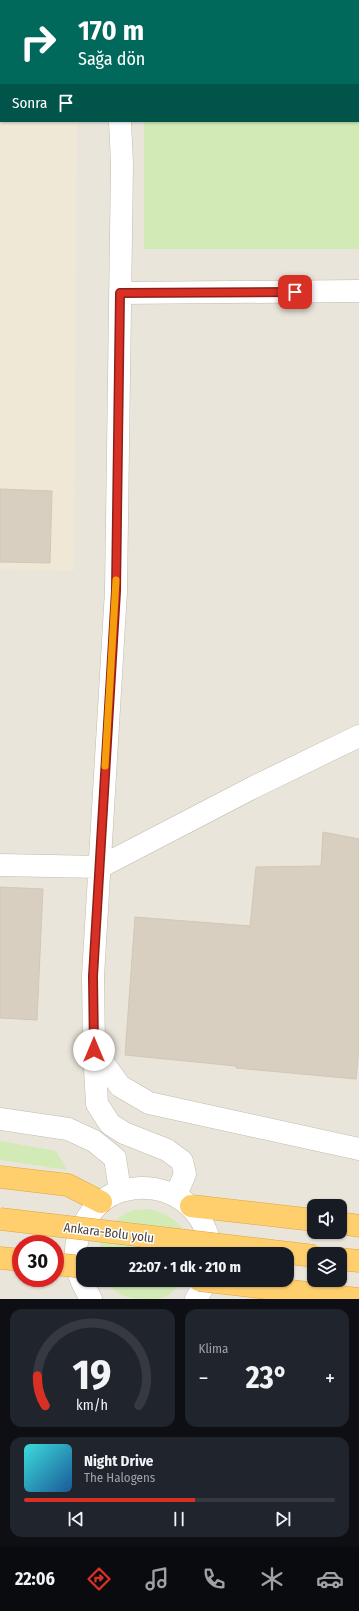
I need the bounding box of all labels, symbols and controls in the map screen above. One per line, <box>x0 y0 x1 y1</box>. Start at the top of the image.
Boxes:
text: 170 m <box>78 14 144 47</box>
icon: right <box>12 16 64 68</box>
text: Sağa dön <box>78 48 145 70</box>
icon: arrive <box>55 92 77 114</box>
text: Sonra <box>12 94 47 112</box>
pin <box>278 275 312 309</box>
icon: arrive <box>284 281 306 303</box>
position arrow <box>73 1029 115 1071</box>
map controls <box>307 1199 347 1287</box>
button: sound <box>307 1199 347 1239</box>
street label: Ankara-Bolu yolu <box>63 1219 155 1245</box>
speed limit sign: 30 <box>12 1235 64 1287</box>
button: layers <box>307 1247 347 1287</box>
text: 22:07 · 1 dk · 210 m <box>129 1258 241 1276</box>
text: Klima <box>199 1341 228 1356</box>
text: 19 <box>73 1350 112 1400</box>
text: 23° <box>246 1360 288 1396</box>
text: − <box>199 1365 208 1392</box>
text: + <box>325 1365 335 1392</box>
text: km/h <box>76 1397 108 1414</box>
text: Night Drive <box>84 1452 153 1470</box>
text: The Halogens <box>84 1470 155 1485</box>
icon: previous <box>65 1508 87 1530</box>
icon: pause <box>168 1508 190 1530</box>
icon: next <box>272 1508 294 1530</box>
icon: directions <box>85 1565 113 1593</box>
icon: music <box>143 1565 171 1593</box>
icon: phone <box>200 1565 228 1593</box>
icon: climate <box>258 1565 286 1593</box>
icon: car <box>316 1565 344 1593</box>
text: 22:06 <box>15 1568 55 1590</box>

